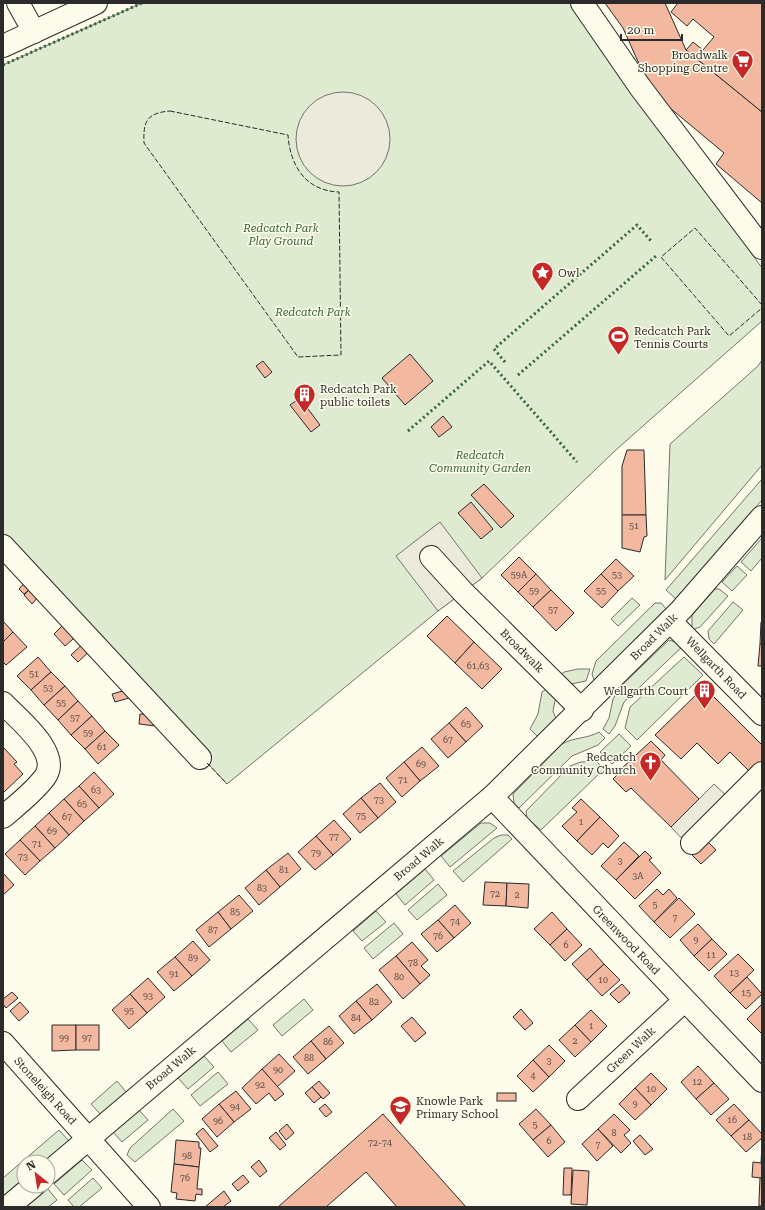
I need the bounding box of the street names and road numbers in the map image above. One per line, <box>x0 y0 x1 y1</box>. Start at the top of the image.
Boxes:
street label: Broad Walk <box>628 611 680 663</box>
street label: Broadwalk <box>497 626 547 676</box>
street label: Wellgarth Road <box>683 634 749 702</box>
street label: Broad Walk <box>391 834 447 884</box>
street label: Greenwood Road <box>590 903 662 977</box>
street label: Green Walk <box>604 1024 658 1076</box>
street label: Broad Walk <box>143 1043 199 1093</box>
street label: Stoneleigh Road <box>11 1054 79 1128</box>

